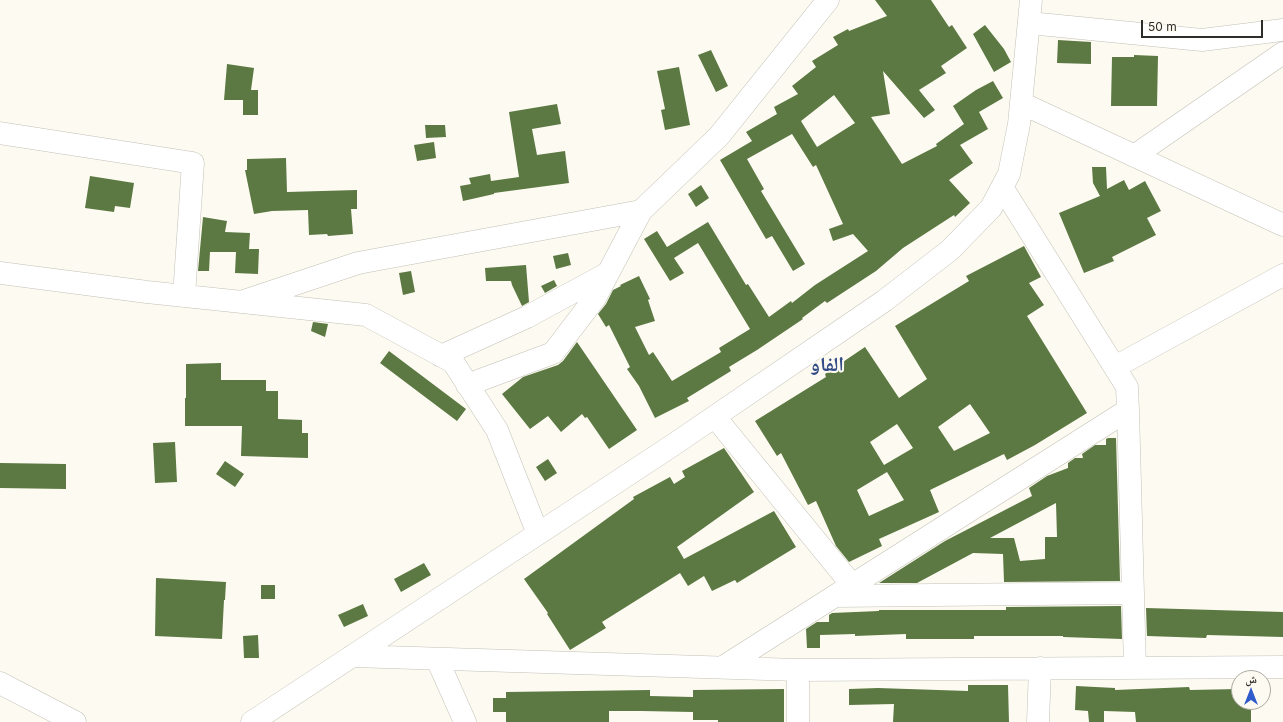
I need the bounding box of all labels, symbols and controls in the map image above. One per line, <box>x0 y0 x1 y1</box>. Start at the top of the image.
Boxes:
scale bar <box>1143 12 1265 38</box>
text: 50 m <box>1148 19 1177 34</box>
district label: الفاو <box>810 353 844 377</box>
north arrow <box>1231 670 1271 710</box>
text: ش <box>1245 672 1257 686</box>

